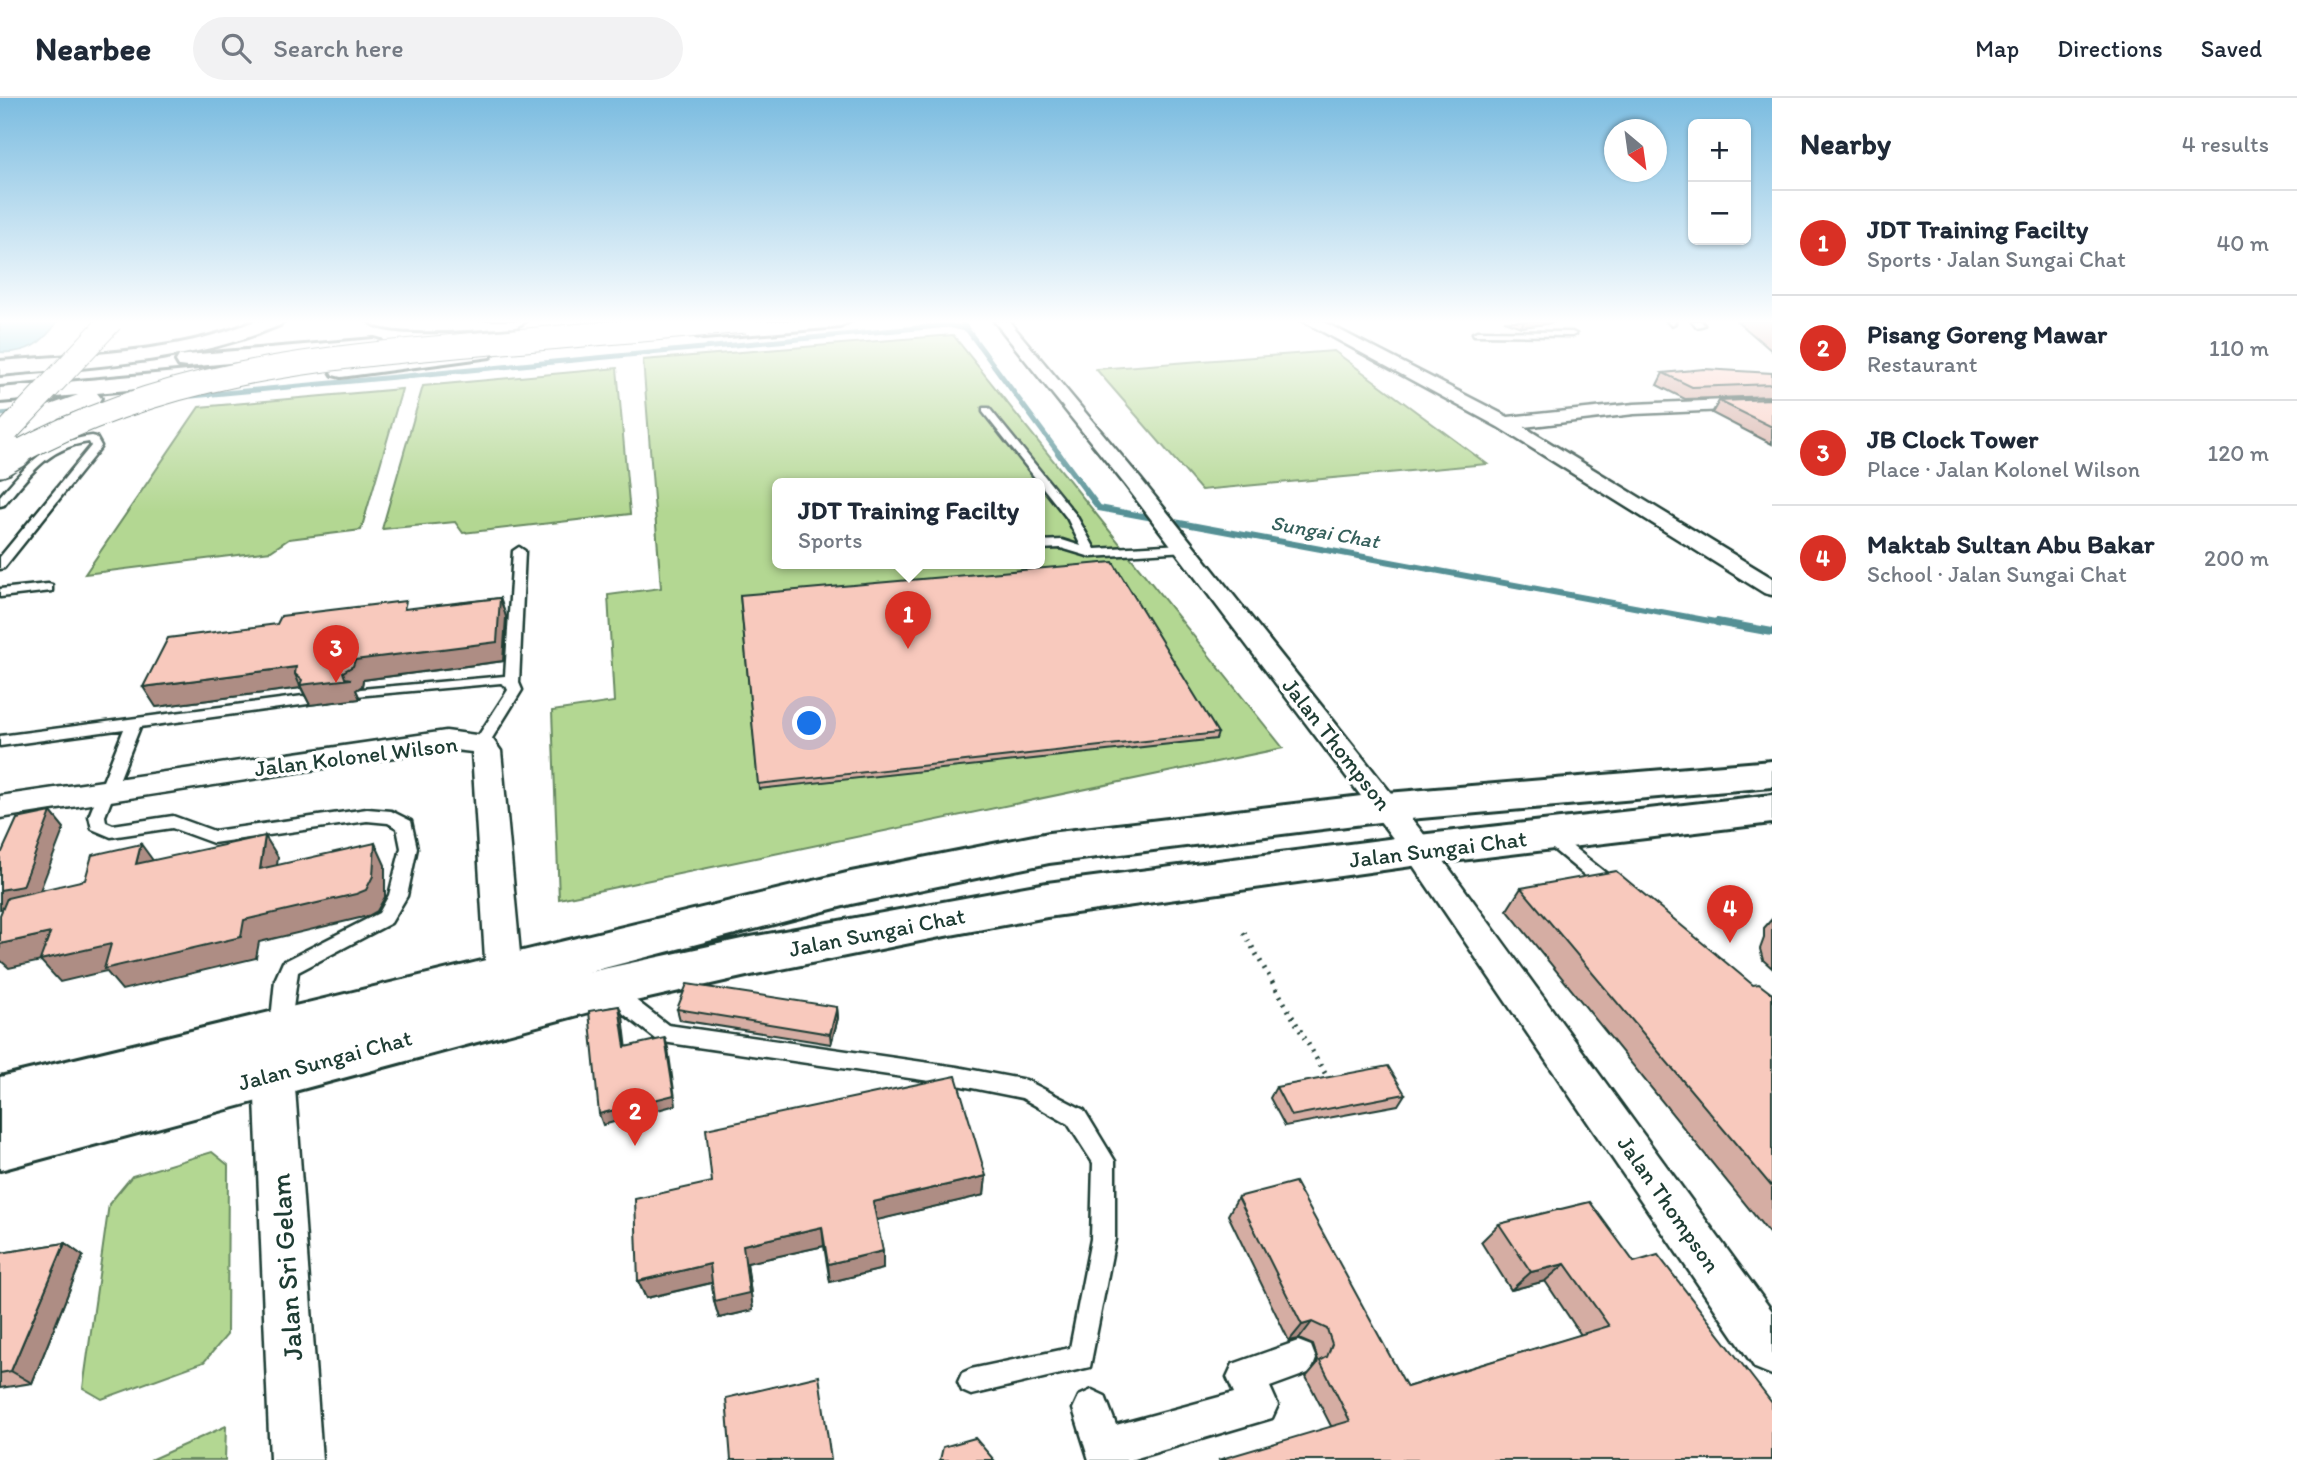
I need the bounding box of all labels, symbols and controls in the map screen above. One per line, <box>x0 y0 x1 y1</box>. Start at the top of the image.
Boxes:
search box <box>193 17 683 80</box>
text: Nearbee <box>35 29 151 68</box>
icon: search <box>217 29 255 67</box>
text: Search here <box>273 32 404 64</box>
text: Map <box>1975 34 2019 63</box>
text: Directions <box>2057 34 2163 63</box>
text: Saved <box>2201 34 2262 63</box>
north arrow <box>1604 119 1667 182</box>
map controls <box>1688 119 1751 245</box>
button: + <box>1688 119 1751 182</box>
text: Nearby <box>1800 125 1891 162</box>
text: 4 results <box>2182 130 2269 158</box>
button: − <box>1688 182 1751 245</box>
text: JDT Training Facilty <box>1867 213 2088 245</box>
text: 1 <box>1818 229 1828 257</box>
text: 40 m <box>2216 229 2269 257</box>
text: Sports · Jalan Sungai Chat <box>1867 245 2126 273</box>
text: Pisang Goreng Mawar <box>1867 318 2107 350</box>
text: 2 <box>1817 334 1829 362</box>
text: 110 m <box>2209 334 2269 362</box>
text: Restaurant <box>1867 350 1977 378</box>
text: JB Clock Tower <box>1867 423 2038 455</box>
text: 3 <box>1817 439 1829 467</box>
text: 120 m <box>2208 439 2269 467</box>
text: Place · Jalan Kolonel Wilson <box>1867 455 2140 483</box>
popup <box>772 478 1045 569</box>
text: JDT Training Facilty <box>798 494 1019 526</box>
water label: Sungai Chat <box>1269 510 1383 554</box>
text: Sports <box>798 526 862 554</box>
text: Maktab Sultan Abu Bakar <box>1867 528 2154 560</box>
text: 4 <box>1816 544 1830 572</box>
text: 200 m <box>2204 544 2269 572</box>
text: School · Jalan Sungai Chat <box>1867 560 2127 588</box>
pin: 1 <box>885 591 931 649</box>
pin: 3 <box>313 625 359 683</box>
street label: Jalan Thompson <box>1277 672 1397 816</box>
your location <box>792 706 826 740</box>
street label: Jalan Kolonel Wilson <box>253 730 459 782</box>
street label: Jalan Sungai Chat <box>1348 824 1529 874</box>
pin: 4 <box>1707 885 1753 943</box>
street label: Jalan Sungai Chat <box>787 901 968 963</box>
street label: Jalan Sungai Chat <box>235 1023 415 1097</box>
pin: 2 <box>612 1088 658 1146</box>
street label: Jalan Thompson <box>1611 1130 1727 1278</box>
street label: Jalan Sri Gelam <box>262 1172 310 1362</box>

